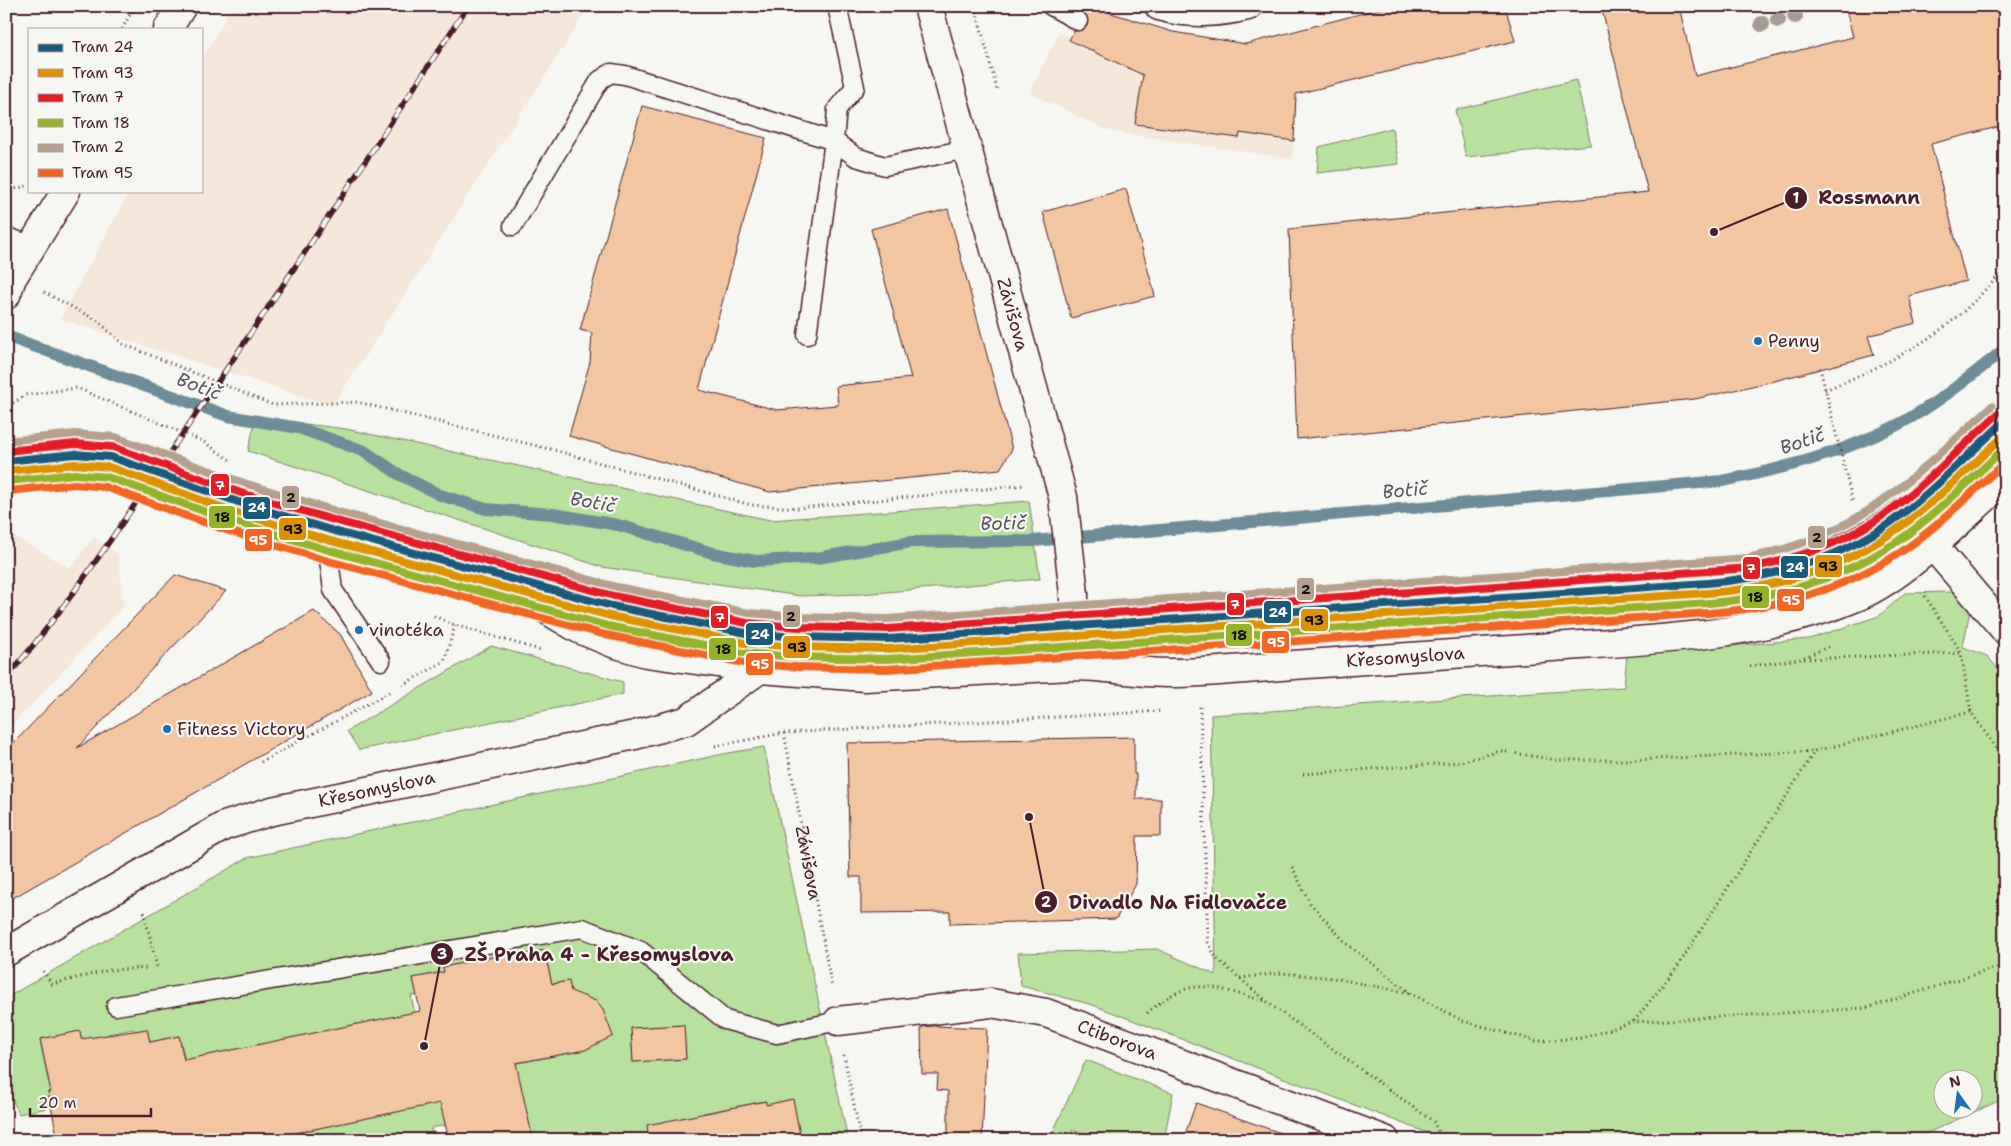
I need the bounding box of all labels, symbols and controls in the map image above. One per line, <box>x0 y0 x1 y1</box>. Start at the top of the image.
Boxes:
legend <box>28 28 202 192</box>
text: Tram 24 <box>72 37 133 57</box>
text: Tram 93 <box>72 63 134 83</box>
text: Tram 7 <box>72 87 124 107</box>
text: Tram 18 <box>72 113 130 133</box>
text: Tram 2 <box>72 137 124 157</box>
text: Tram 95 <box>72 163 133 183</box>
callout: Rossmann <box>1783 181 1930 215</box>
text: Rossmann <box>1818 185 1920 210</box>
text: 1 <box>1793 188 1800 208</box>
street label: Závišova <box>991 275 1034 354</box>
place label: Penny <box>1768 329 1820 353</box>
marker: Penny <box>1752 335 1764 347</box>
water label: Botič <box>173 366 226 406</box>
water label: Botič <box>1776 421 1829 460</box>
line badge: 7 <box>210 473 230 497</box>
water label: Botič <box>1381 475 1430 504</box>
text: 7 <box>215 476 225 494</box>
line badge: 2 <box>281 485 300 509</box>
water label: Botič <box>568 486 619 519</box>
text: 2 <box>286 488 296 506</box>
line badge: 24 <box>242 496 271 520</box>
text: 24 <box>247 498 267 516</box>
line badge: 18 <box>208 505 236 529</box>
text: 18 <box>214 508 230 526</box>
water label: Botič <box>980 510 1028 536</box>
line badge: 93 <box>278 517 307 541</box>
text: 93 <box>283 520 303 538</box>
line badge: 2 <box>1807 525 1826 549</box>
line badge: 95 <box>244 528 273 552</box>
text: 2 <box>1812 528 1822 546</box>
text: 95 <box>249 531 268 549</box>
line badge: 93 <box>1814 554 1843 578</box>
line badge: 24 <box>1780 555 1809 579</box>
line badge: 7 <box>1742 556 1761 580</box>
text: 93 <box>1818 557 1838 575</box>
text: 24 <box>1785 558 1805 576</box>
text: 7 <box>1746 559 1756 577</box>
line badge: 2 <box>1296 577 1315 601</box>
text: 2 <box>1301 580 1311 598</box>
line badge: 18 <box>1741 585 1770 609</box>
text: 18 <box>1747 588 1763 606</box>
line badge: 95 <box>1776 588 1805 612</box>
text: 95 <box>1782 591 1801 609</box>
line badge: 7 <box>1226 592 1245 616</box>
text: 7 <box>1230 595 1240 613</box>
line badge: 24 <box>1263 600 1292 624</box>
text: 24 <box>1268 603 1288 621</box>
line badge: 2 <box>782 604 801 628</box>
line badge: 7 <box>710 605 729 629</box>
text: 2 <box>786 607 796 625</box>
text: 7 <box>715 608 725 626</box>
line badge: 93 <box>1300 608 1329 632</box>
text: 93 <box>1304 611 1324 629</box>
place label: vinotéka <box>369 618 444 642</box>
line badge: 24 <box>745 622 774 646</box>
line badge: 18 <box>1225 623 1253 647</box>
marker: vinotéka <box>353 624 365 636</box>
text: 24 <box>750 625 770 643</box>
text: 18 <box>1231 626 1247 644</box>
line badge: 95 <box>1261 630 1290 654</box>
text: 95 <box>1267 633 1286 651</box>
line badge: 93 <box>782 635 811 659</box>
line badge: 18 <box>708 637 737 661</box>
text: 93 <box>787 638 807 656</box>
text: 18 <box>715 640 731 658</box>
street label: Křesomyslova <box>1345 641 1465 673</box>
line badge: 95 <box>745 652 774 676</box>
text: 95 <box>751 655 770 673</box>
place label: Fitness Victory <box>177 717 306 741</box>
marker: Fitness Victory <box>161 723 173 735</box>
street label: Křesomyslova <box>316 765 437 813</box>
street label: Závišova <box>790 824 827 902</box>
callout: Divadlo Na Fidlovačce <box>1034 885 1297 919</box>
text: Divadlo Na Fidlovačce <box>1069 890 1287 915</box>
text: 2 <box>1041 892 1052 912</box>
callout: ZŠ Praha 4 - Křesomyslova <box>430 937 743 971</box>
text: ZŠ Praha 4 - Křesomyslova <box>465 941 733 967</box>
text: 3 <box>437 944 447 964</box>
street label: Ctiborova <box>1074 1014 1160 1066</box>
north arrow <box>1934 1068 1984 1118</box>
text: N <box>1947 1071 1962 1091</box>
scale bar <box>30 1086 151 1118</box>
text: 20 m <box>38 1093 77 1113</box>

